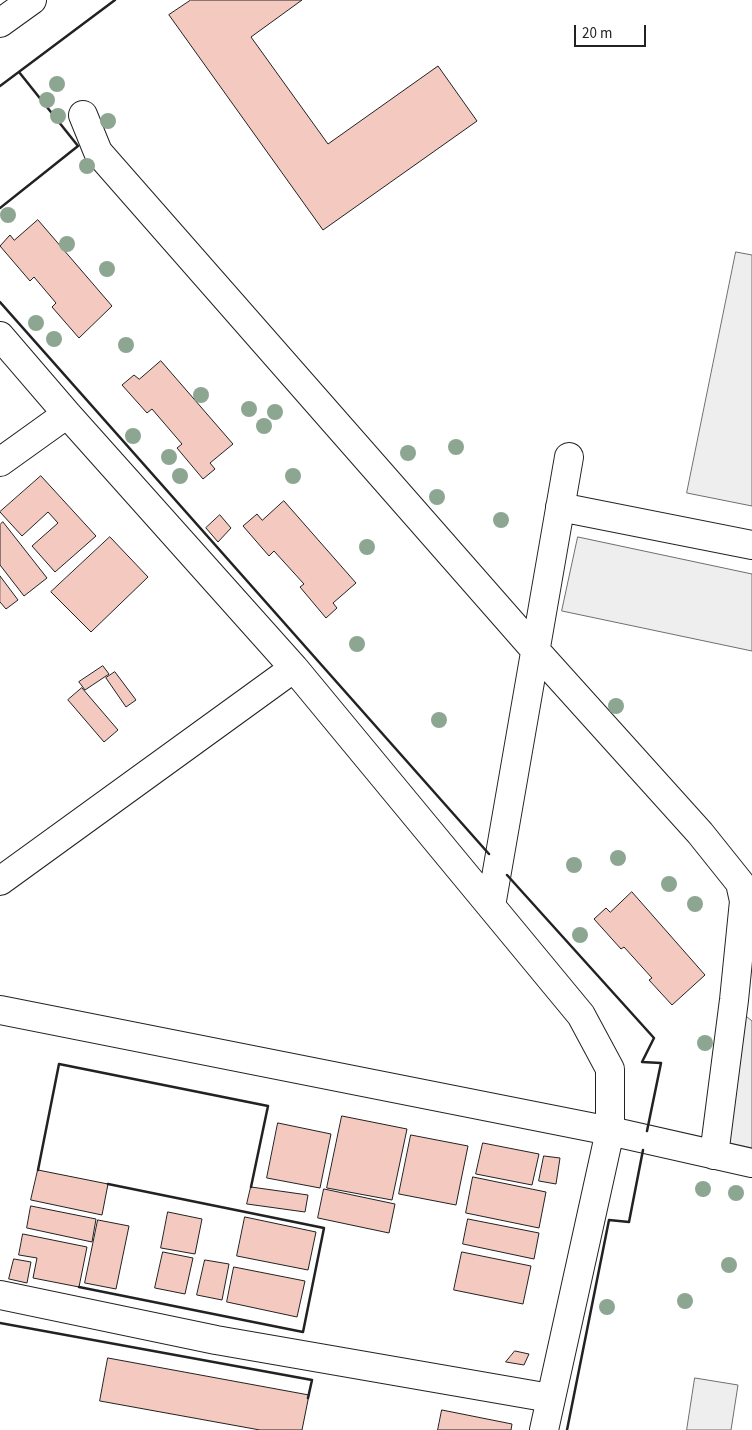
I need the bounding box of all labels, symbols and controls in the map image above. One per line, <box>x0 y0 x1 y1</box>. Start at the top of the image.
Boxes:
scale bar <box>577 15 650 47</box>
text: 20 m <box>582 23 612 44</box>

